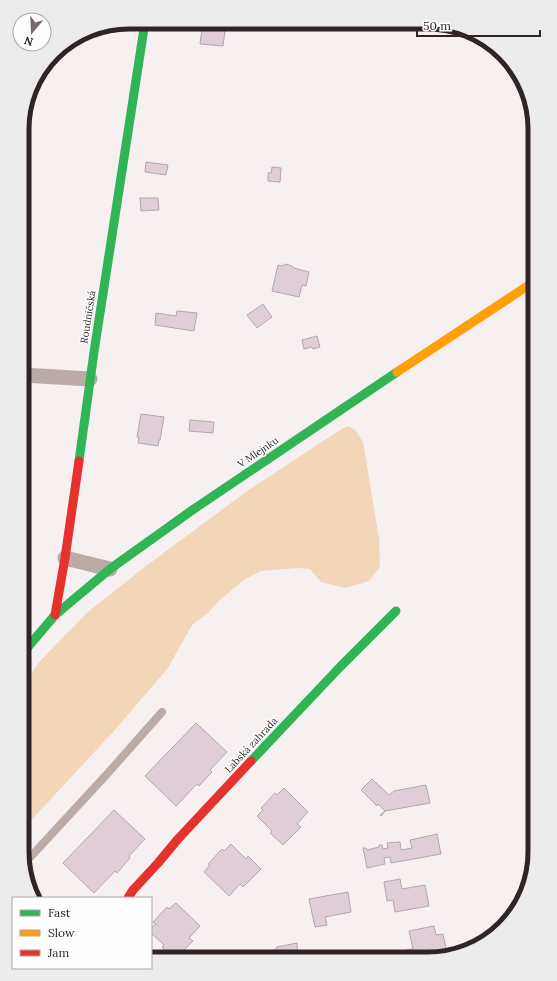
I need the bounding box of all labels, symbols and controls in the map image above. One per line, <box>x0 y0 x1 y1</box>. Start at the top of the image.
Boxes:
north arrow <box>12 12 52 52</box>
scale bar <box>417 12 540 38</box>
text: 50 m <box>423 18 451 33</box>
text: N <box>22 33 35 49</box>
street label: Roudničská <box>77 290 99 344</box>
street label: V Mlejnku <box>234 434 281 471</box>
street label: Labská zahrada <box>222 714 280 776</box>
legend <box>12 897 152 969</box>
text: Fast <box>48 905 71 920</box>
text: Slow <box>48 925 75 940</box>
text: Jam <box>47 945 69 960</box>

